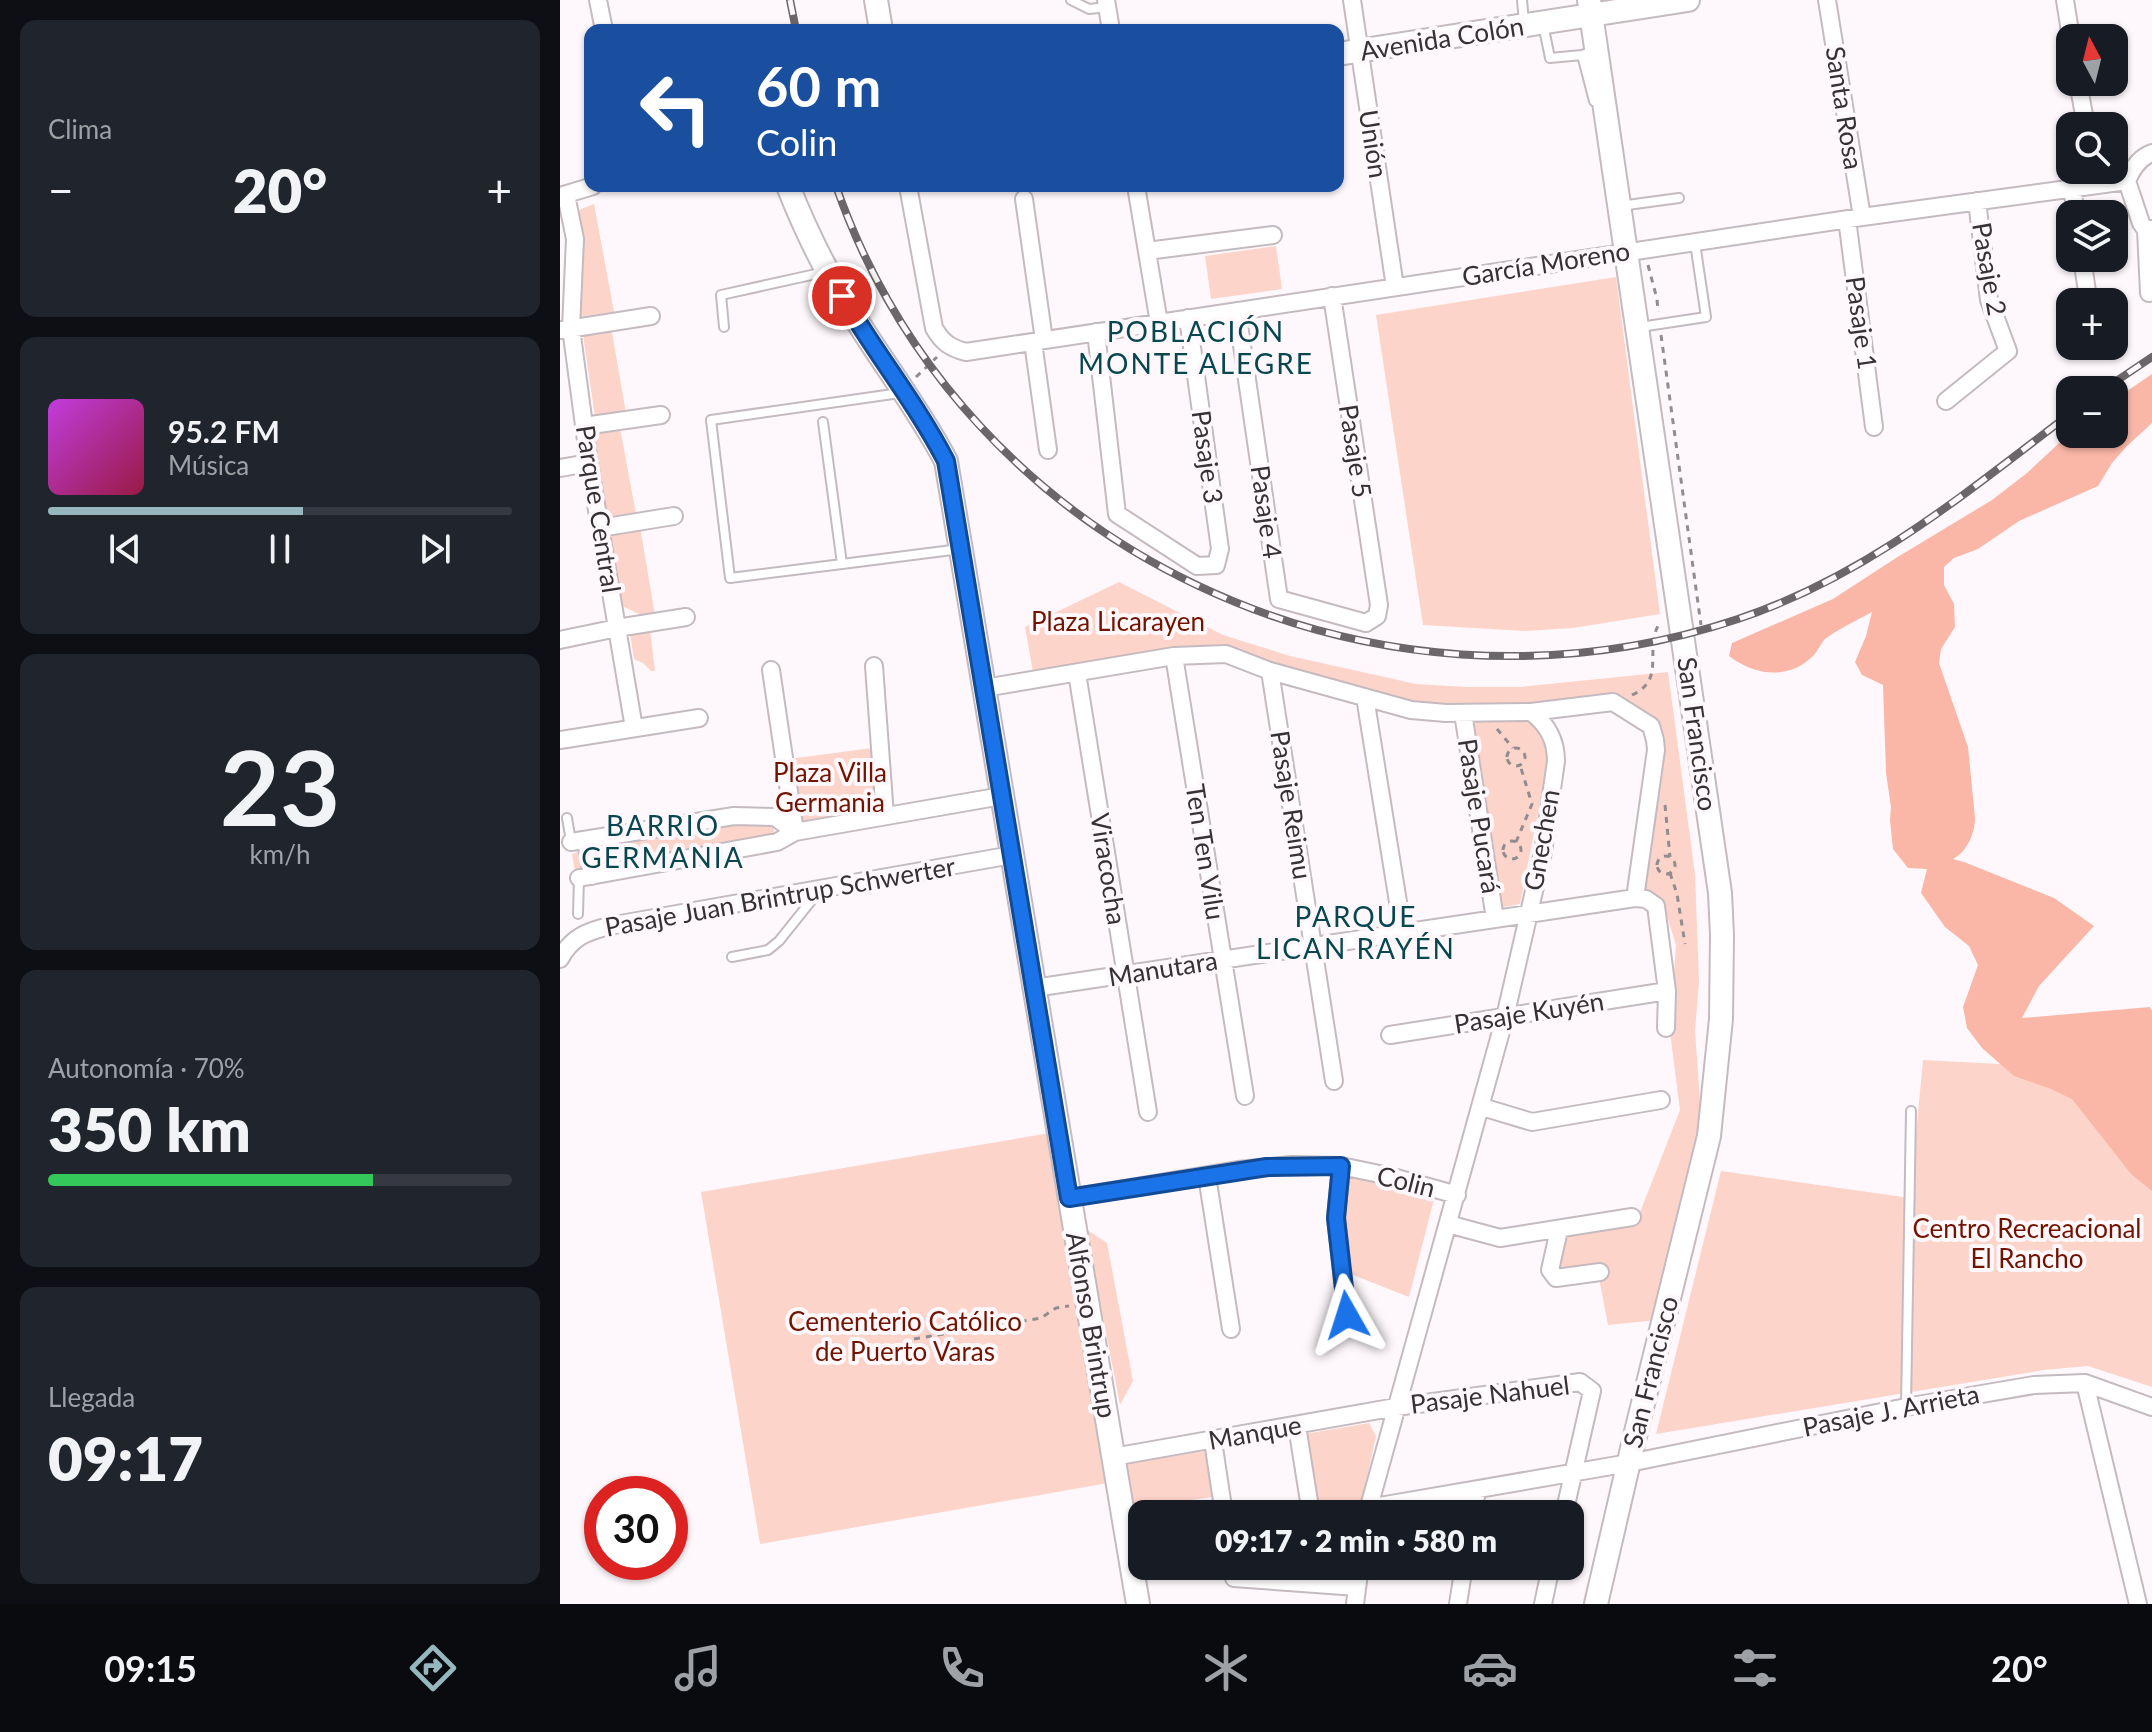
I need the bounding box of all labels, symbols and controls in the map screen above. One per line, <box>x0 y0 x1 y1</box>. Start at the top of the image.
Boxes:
street label: Avenida Colón <box>1358 9 1526 67</box>
north arrow <box>2056 24 2128 96</box>
map controls <box>2056 24 2128 448</box>
street label: Santa Rosa <box>1819 44 1871 172</box>
text: 60 m <box>756 52 881 119</box>
icon: left <box>624 56 728 160</box>
street label: Unión <box>1353 107 1395 180</box>
button: search <box>2056 112 2128 184</box>
text: Clima <box>48 113 112 145</box>
text: Colin <box>756 120 837 164</box>
text: 20° <box>233 154 327 226</box>
text: − <box>48 164 74 216</box>
text: + <box>486 164 512 216</box>
button: layers <box>2056 200 2128 272</box>
street label: Pasaje 2 <box>1966 220 2014 318</box>
street label: García Moreno <box>1460 234 1632 292</box>
pin <box>808 262 876 330</box>
icon: arrive <box>820 274 864 318</box>
street label: Pasaje 1 <box>1840 274 1884 372</box>
button: + <box>2056 288 2128 360</box>
district label: POBLACIÓN MONTE ALEGRE <box>1078 314 1314 380</box>
button: − <box>2056 376 2128 448</box>
street label: Pasaje 5 <box>1333 402 1379 500</box>
street label: Pasaje 3 <box>1186 408 1230 506</box>
text: 95.2 FM <box>168 413 280 449</box>
street label: Parque Central <box>570 423 628 595</box>
text: Música <box>168 449 249 481</box>
street label: Pasaje 4 <box>1245 463 1289 561</box>
icon: previous <box>103 527 147 571</box>
icon: pause <box>258 527 302 571</box>
icon: next <box>413 527 457 571</box>
park label: Plaza Licarayen <box>1031 605 1205 637</box>
street label: San Francisco <box>1671 655 1725 813</box>
text: 23 <box>220 723 340 848</box>
street label: Pasaje Reimu <box>1264 728 1320 882</box>
street label: Pasaje Pucará <box>1452 736 1508 896</box>
park label: Plaza Villa Germania <box>773 756 887 818</box>
street label: Ten Ten Vilu <box>1179 782 1232 922</box>
street label: Gnechen <box>1516 787 1566 893</box>
district label: BARRIO GERMANIA <box>581 808 745 874</box>
street label: Viracocha <box>1084 811 1134 927</box>
text: km/h <box>250 838 310 870</box>
street label: Pasaje Juan Brintrup Schwerter <box>602 849 958 943</box>
district label: PARQUE LICAN RAYÉN <box>1256 899 1456 965</box>
street label: Manutara <box>1106 944 1220 992</box>
street label: Pasaje Kuyén <box>1452 984 1606 1040</box>
text: Autonomía · 70% <box>48 1052 245 1084</box>
text: 350 km <box>48 1093 251 1165</box>
street label: Colin <box>1374 1158 1439 1204</box>
park label: Centro Recreacional El Rancho <box>1913 1212 2141 1274</box>
street label: Alfonso Brintrup <box>1060 1229 1124 1421</box>
position arrow <box>1305 1273 1389 1357</box>
street label: San Francisco <box>1616 1293 1684 1451</box>
park label: Cementerio Católico de Puerto Varas <box>788 1305 1022 1367</box>
street label: Pasaje Nahuel <box>1408 1368 1571 1420</box>
street label: Pasaje J. Arrieta <box>1800 1377 1982 1443</box>
text: Llegada <box>48 1381 135 1413</box>
street label: Manque <box>1206 1408 1304 1456</box>
text: 09:17 <box>48 1422 203 1494</box>
speed limit sign: 30 <box>584 1476 688 1580</box>
text: 09:17 · 2 min · 580 m <box>1215 1522 1497 1558</box>
icon: directions <box>405 1640 461 1696</box>
icon: music <box>670 1640 726 1696</box>
icon: phone <box>934 1640 990 1696</box>
icon: climate <box>1198 1640 1254 1696</box>
icon: car <box>1462 1640 1518 1696</box>
icon: filters <box>1727 1640 1783 1696</box>
text: 09:15 <box>104 1646 197 1690</box>
text: 20° <box>1991 1646 2048 1690</box>

